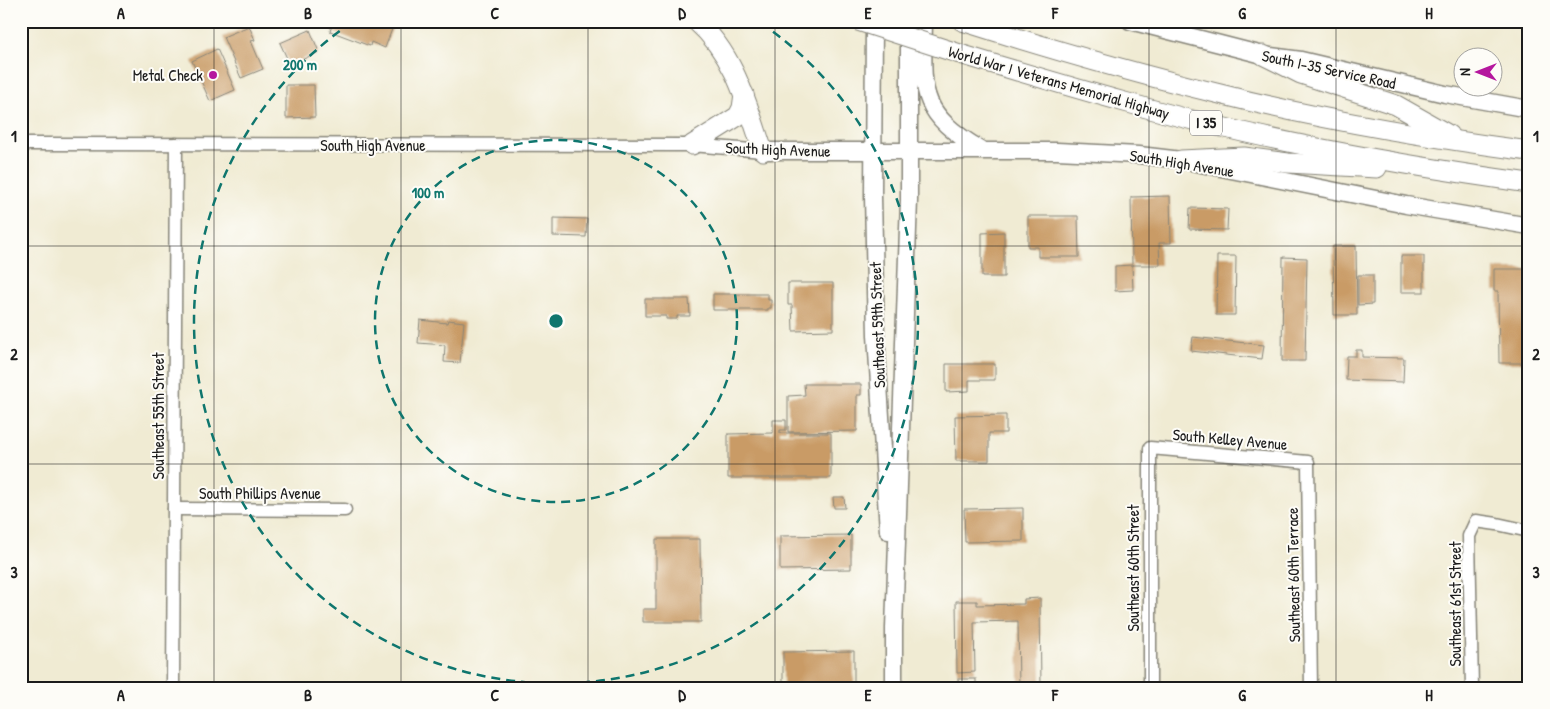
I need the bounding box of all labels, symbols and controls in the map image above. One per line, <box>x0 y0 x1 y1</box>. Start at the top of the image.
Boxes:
text: A <box>117 2 125 24</box>
text: B <box>304 2 312 24</box>
text: C <box>491 2 500 24</box>
text: D <box>678 2 686 24</box>
text: E <box>864 2 872 24</box>
text: F <box>1051 2 1059 24</box>
text: G <box>1238 2 1246 24</box>
text: H <box>1425 2 1433 24</box>
street label: World War I Veterans Memorial Highway <box>946 40 1172 124</box>
street label: South I-35 Service Road <box>1260 44 1398 94</box>
north arrow <box>1452 48 1502 98</box>
text: 200 m <box>283 54 317 75</box>
place label: Metal Check <box>133 64 203 86</box>
text: N <box>1455 68 1474 76</box>
marker: Metal Check <box>207 69 219 81</box>
road number: I 35 <box>1190 110 1222 136</box>
text: 1 <box>11 125 17 147</box>
text: 1 <box>1533 125 1539 147</box>
street label: South High Avenue <box>320 134 426 156</box>
street label: South High Avenue <box>725 136 832 162</box>
street label: South High Avenue <box>1128 144 1236 182</box>
text: 100 m <box>412 182 444 203</box>
street label: Southeast 59th Street <box>864 261 890 388</box>
centre of rings <box>547 312 565 330</box>
text: 2 <box>10 343 18 365</box>
text: 2 <box>1532 343 1540 365</box>
street label: Southeast 55th Street <box>147 352 169 480</box>
street label: South Kelley Avenue <box>1172 423 1289 455</box>
street label: South Phillips Avenue <box>199 482 322 504</box>
street label: Southeast 60th Street <box>1122 504 1144 632</box>
street label: Southeast 60th Terrace <box>1281 507 1305 643</box>
street label: Southeast 61st Street <box>1444 541 1466 667</box>
text: 3 <box>10 561 18 583</box>
text: 3 <box>1532 561 1540 583</box>
text: A <box>117 684 125 706</box>
text: B <box>304 684 312 706</box>
text: C <box>491 684 500 706</box>
text: D <box>678 684 686 706</box>
text: E <box>864 684 872 706</box>
text: F <box>1051 684 1059 706</box>
text: G <box>1238 684 1246 706</box>
text: H <box>1425 684 1433 706</box>

